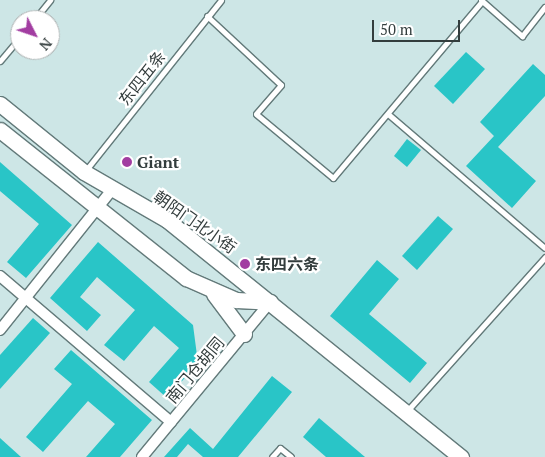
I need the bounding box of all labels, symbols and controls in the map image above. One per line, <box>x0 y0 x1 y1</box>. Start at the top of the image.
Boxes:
north arrow <box>10 10 60 60</box>
scale bar <box>375 10 462 42</box>
text: 50 m <box>380 19 413 39</box>
text: N <box>35 34 57 55</box>
street label: 东四五条 <box>115 47 169 109</box>
place label: Giant <box>137 152 179 172</box>
marker: Giant <box>121 156 133 168</box>
street label: 朝阳门北小街 <box>150 187 240 257</box>
place label: 东四六条 <box>255 254 319 274</box>
marker: 东四六条 <box>239 258 251 270</box>
street label: 南门仓胡同 <box>162 333 228 407</box>

